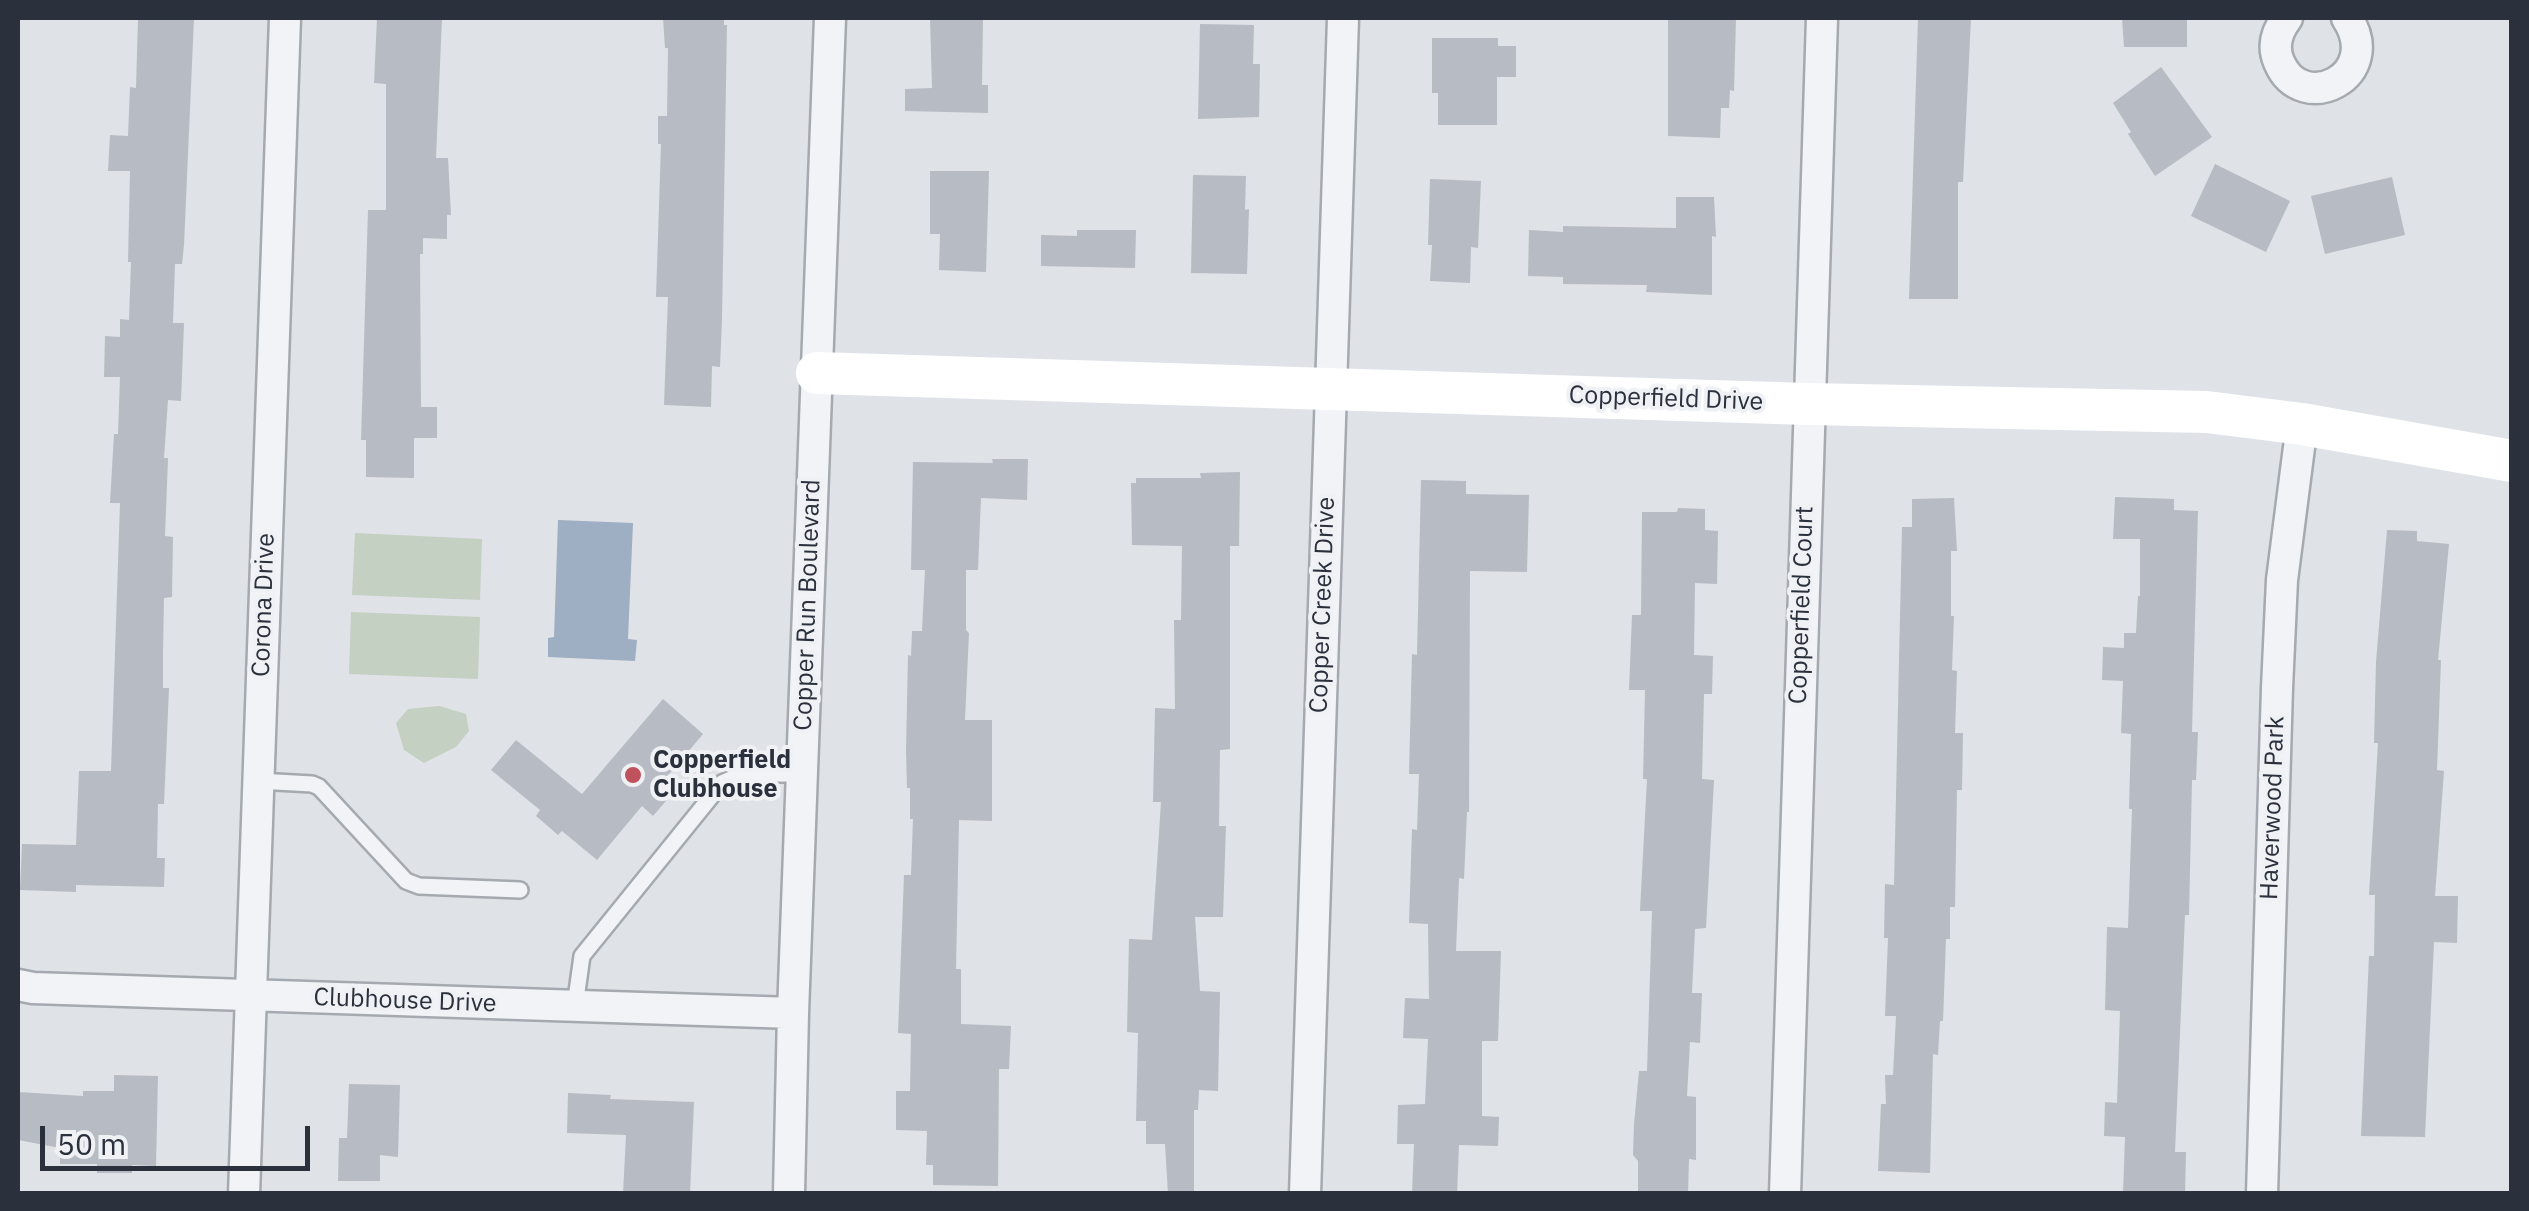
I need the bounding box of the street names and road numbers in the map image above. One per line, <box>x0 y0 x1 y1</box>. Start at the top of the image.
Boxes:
street label: Copperfield Drive <box>1568 381 1764 417</box>
street label: Copper Run Boulevard <box>789 479 827 731</box>
street label: Copper Creek Drive <box>1304 496 1342 714</box>
street label: Copperfield Court <box>1784 505 1820 705</box>
street label: Corona Drive <box>246 532 282 678</box>
street label: Haverwood Park <box>2255 716 2291 900</box>
street label: Clubhouse Drive <box>313 983 497 1019</box>

